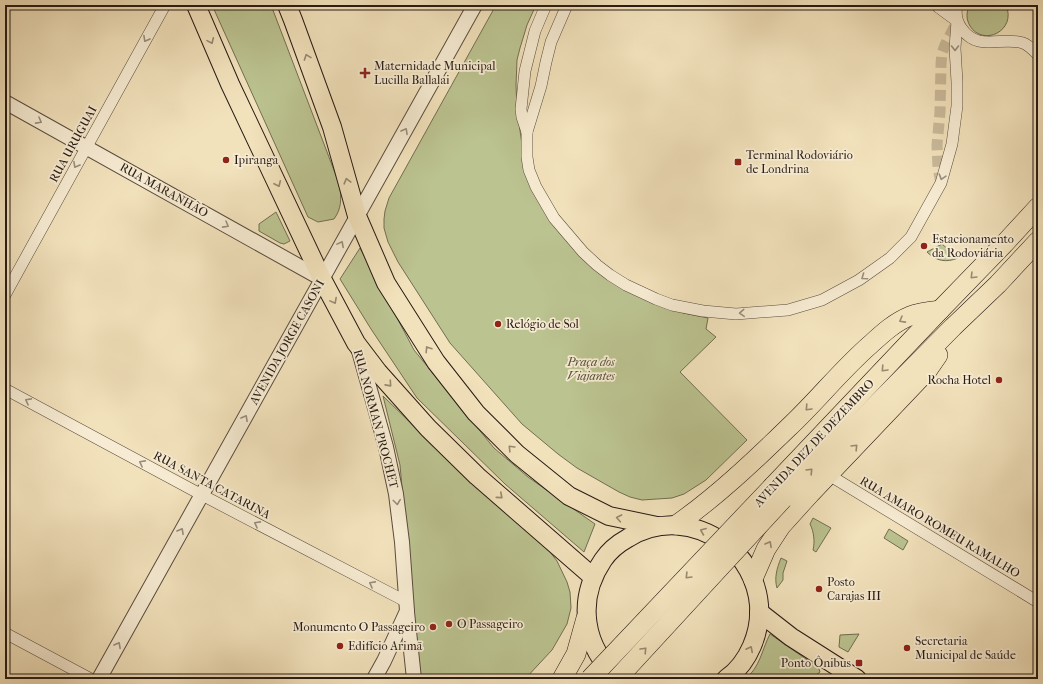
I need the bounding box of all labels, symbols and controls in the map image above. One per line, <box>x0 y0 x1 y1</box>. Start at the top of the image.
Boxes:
one-way arrow <box>143 35 151 42</box>
one-way arrow <box>206 36 214 44</box>
one-way arrow <box>951 45 959 51</box>
one-way arrow <box>303 54 312 61</box>
place label: Maternidade Municipal Lucilla Ballalai <box>374 59 496 87</box>
marker: Maternidade Municipal Lucilla Ballalai <box>359 67 371 79</box>
street label: RUA URUGUAI <box>46 103 100 185</box>
one-way arrow <box>35 116 42 124</box>
one-way arrow <box>400 128 407 135</box>
place label: Terminal Rodoviário de Londrina <box>746 148 853 176</box>
place label: Ipiranga <box>234 153 279 167</box>
marker: Ipiranga <box>221 155 231 165</box>
marker: Terminal Rodoviário de Londrina <box>733 157 743 167</box>
street label: RUA MARANHÃO <box>117 160 211 220</box>
one-way arrow <box>74 161 81 168</box>
one-way arrow <box>938 173 947 180</box>
one-way arrow <box>343 178 352 185</box>
one-way arrow <box>273 180 281 187</box>
one-way arrow <box>222 220 229 228</box>
place label: Estacionamento da Rodoviária <box>932 232 1014 260</box>
one-way arrow <box>336 241 344 249</box>
marker: Estacionamento da Rodoviária <box>919 241 929 251</box>
one-way arrow <box>970 271 978 279</box>
one-way arrow <box>861 272 868 280</box>
street label: AVENIDA JORGE CASONI <box>246 277 327 408</box>
one-way arrow <box>330 297 337 304</box>
one-way arrow <box>739 309 745 318</box>
one-way arrow <box>899 315 907 322</box>
place label: Relógio de Sol <box>506 317 580 331</box>
marker: Relógio de Sol <box>493 319 503 329</box>
one-way arrow <box>425 346 433 353</box>
street label: RUA NORMAN PROCHET <box>351 348 402 491</box>
park label: Praça dos Viajantes <box>566 355 615 383</box>
one-way arrow <box>881 364 889 372</box>
place label: Rocha Hotel <box>927 373 992 387</box>
marker: Rocha Hotel <box>994 375 1004 385</box>
street label: AVENIDA DEZ DE DEZEMBRO <box>750 376 877 510</box>
one-way arrow <box>385 379 392 387</box>
one-way arrow <box>25 399 32 406</box>
one-way arrow <box>805 403 812 411</box>
one-way arrow <box>240 414 247 422</box>
one-way arrow <box>851 444 858 452</box>
one-way arrow <box>509 446 516 453</box>
street label: RUA SANTA CATARINA <box>151 448 273 522</box>
one-way arrow <box>139 460 146 467</box>
one-way arrow <box>806 468 813 476</box>
street label: RUA AMARO ROMEU RAMALHO <box>857 474 1023 580</box>
one-way arrow <box>496 491 503 498</box>
one-way arrow <box>392 499 401 505</box>
one-way arrow <box>616 515 622 523</box>
one-way arrow <box>254 521 261 529</box>
one-way arrow <box>699 527 706 535</box>
one-way arrow <box>177 528 184 535</box>
one-way arrow <box>765 540 772 548</box>
one-way arrow <box>686 571 693 579</box>
place label: Posto Carajas III <box>827 575 881 603</box>
one-way arrow <box>369 581 376 589</box>
marker: Posto Carajas III <box>814 584 824 594</box>
place label: O Passageiro <box>457 617 523 631</box>
marker: O Passageiro <box>444 619 454 629</box>
place label: Monumento O Passageiro <box>293 620 425 634</box>
marker: Monumento O Passageiro <box>428 622 438 632</box>
place label: Secretaria Municipal de Saúde <box>915 634 1016 662</box>
place label: Edifício Arimã <box>348 639 423 653</box>
marker: Edifício Arimã <box>335 641 345 651</box>
one-way arrow <box>114 642 121 649</box>
marker: Secretaria Municipal de Saúde <box>902 643 912 653</box>
one-way arrow <box>745 646 753 653</box>
one-way arrow <box>639 648 646 655</box>
place label: Ponto Ônibus <box>781 655 852 670</box>
marker: Ponto Ônibus <box>854 658 864 668</box>

